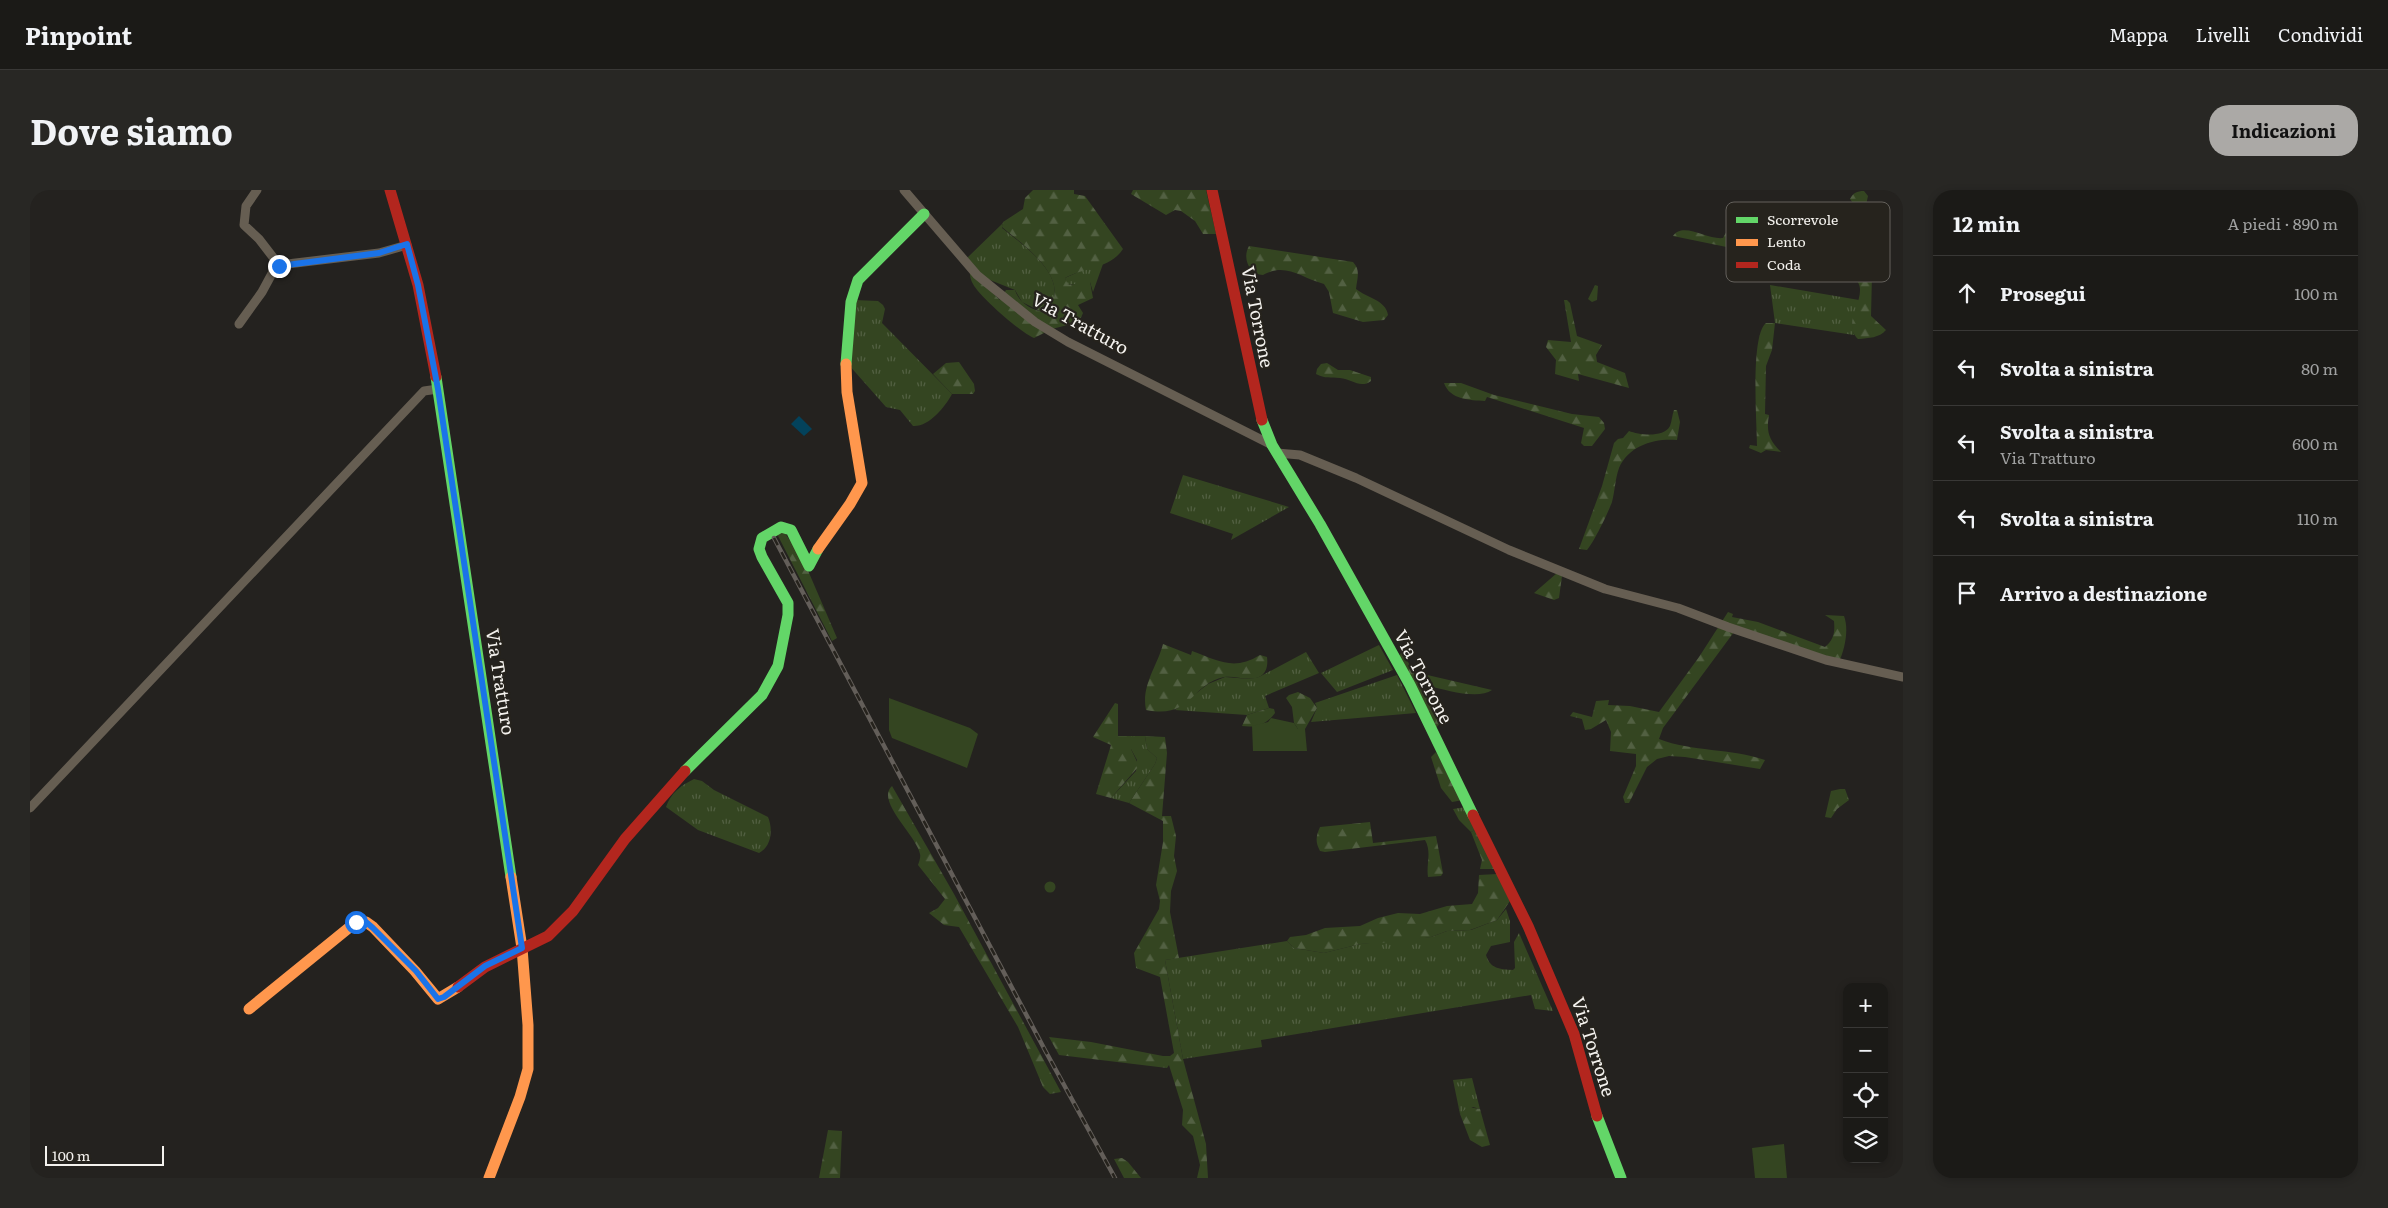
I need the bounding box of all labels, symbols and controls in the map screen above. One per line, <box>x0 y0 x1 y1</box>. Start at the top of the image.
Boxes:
text: Pinpoint <box>25 17 132 52</box>
text: Mappa <box>2109 21 2168 48</box>
text: Livelli <box>2196 21 2250 48</box>
text: Condividi <box>2278 21 2363 48</box>
text: Dove siamo <box>30 104 233 156</box>
button: Indicazioni <box>2209 105 2358 156</box>
legend <box>1726 202 1890 282</box>
text: 12 min <box>1953 207 2020 238</box>
text: Scorrevole <box>1767 209 1838 229</box>
text: A piedi · 890 m <box>2228 211 2338 235</box>
text: Lento <box>1767 231 1806 251</box>
text: Coda <box>1767 254 1802 274</box>
route end <box>268 255 291 278</box>
street label: Via Torrone <box>1235 264 1282 370</box>
icon: ahead <box>1953 279 1981 307</box>
text: Prosegui <box>2000 279 2086 307</box>
text: 100 m <box>2294 281 2338 305</box>
street label: Via Tratturo <box>1027 285 1134 361</box>
icon: left <box>1953 354 1981 382</box>
text: Svolta a sinistra <box>2000 354 2154 382</box>
text: 80 m <box>2301 356 2338 380</box>
text: Svolta a sinistra <box>2000 417 2154 445</box>
icon: left <box>1953 429 1981 457</box>
text: 600 m <box>2292 431 2338 455</box>
text: Via Tratturo <box>2000 445 2096 469</box>
icon: left <box>1953 504 1981 532</box>
text: Svolta a sinistra <box>2000 504 2154 532</box>
text: 110 m <box>2297 506 2338 530</box>
icon: arrive <box>1953 579 1981 607</box>
text: Arrivo a destinazione <box>2000 579 2207 607</box>
street label: Via Torrone <box>1388 624 1460 728</box>
street label: Via Tratturo <box>480 627 523 737</box>
route start <box>345 911 368 934</box>
map controls <box>1843 983 1888 1163</box>
button: + <box>1843 983 1888 1028</box>
street label: Via Torrone <box>1566 993 1623 1100</box>
button: − <box>1843 1028 1888 1073</box>
button: locate <box>1843 1073 1888 1118</box>
button: layers <box>1843 1118 1888 1163</box>
scale bar <box>45 1143 164 1166</box>
text: 100 m <box>52 1145 90 1165</box>

